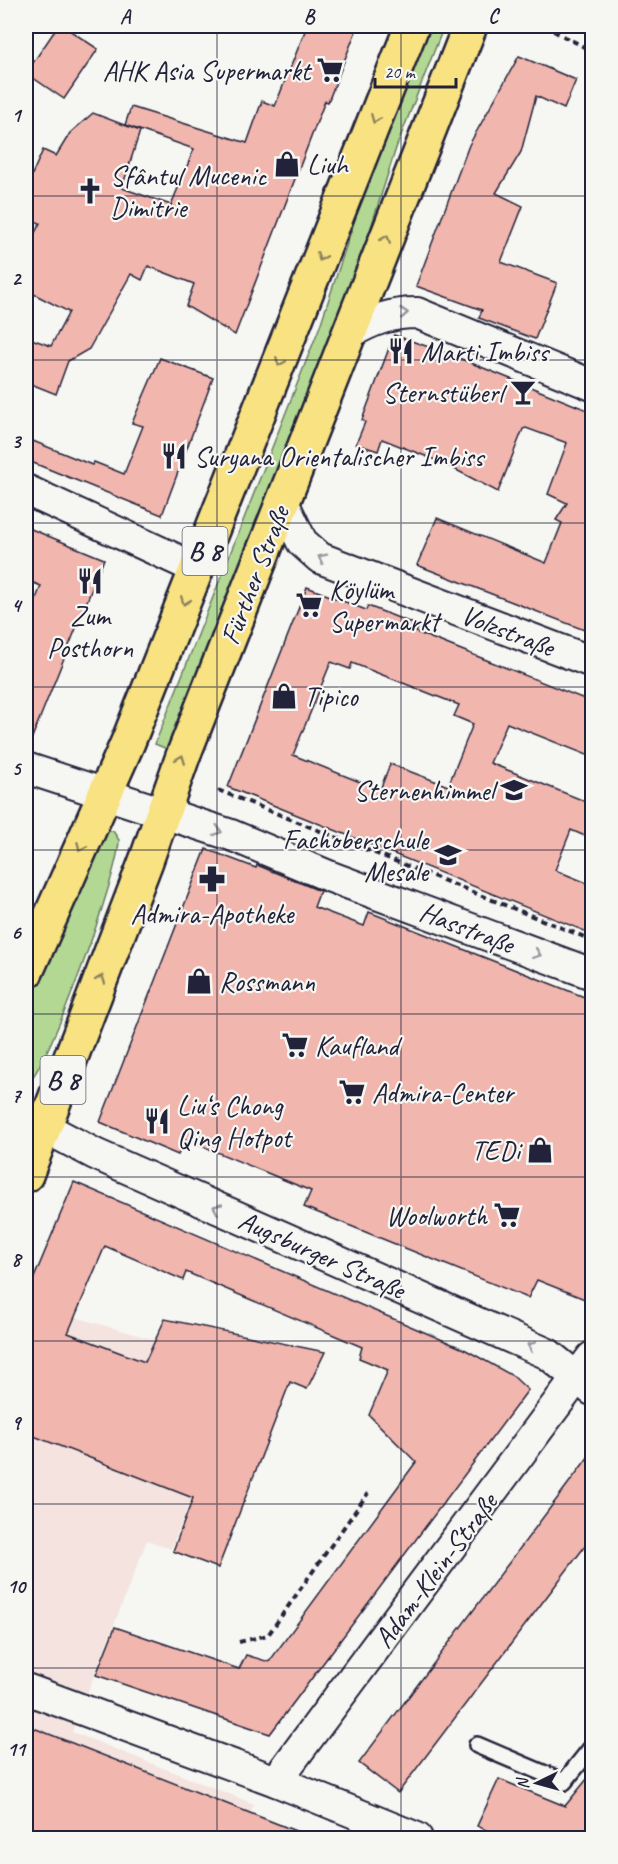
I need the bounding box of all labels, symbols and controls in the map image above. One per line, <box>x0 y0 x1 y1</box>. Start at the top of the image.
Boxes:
text: A <box>120 4 132 29</box>
text: B <box>304 4 316 29</box>
text: C <box>488 4 500 29</box>
scale bar <box>375 51 456 89</box>
place label: AHK Asia Supermarkt <box>103 53 313 88</box>
supermarket icon: AHK Asia Supermarkt <box>315 55 345 85</box>
text: 20 m <box>384 61 417 83</box>
text: 1 <box>12 103 23 128</box>
one-way arrow <box>370 113 382 124</box>
place label: Liuh <box>307 147 350 182</box>
shop icon: Liuh <box>272 149 302 179</box>
place label: Sfântul Mucenic Dimitrie <box>110 158 268 225</box>
church icon: Sfântul Mucenic Dimitrie <box>75 176 105 206</box>
one-way arrow <box>379 234 391 245</box>
one-way arrow <box>316 251 328 262</box>
text: 2 <box>12 266 23 291</box>
one-way arrow <box>400 307 409 320</box>
place label: Marti Imbiss <box>421 334 551 369</box>
restaurant icon: Marti Imbiss <box>386 336 416 366</box>
one-way arrow <box>274 356 287 366</box>
place label: Sternstüberl <box>383 375 508 410</box>
bar icon: Sternstüberl <box>508 377 538 407</box>
text: 3 <box>12 429 23 454</box>
place label: Suryana Orientalischer Imbiss <box>194 439 486 474</box>
restaurant icon: Suryana Orientalischer Imbiss <box>159 441 189 471</box>
street label: Fürther Straße <box>212 499 298 649</box>
road number: B 8 <box>182 527 228 575</box>
one-way arrow <box>318 554 329 566</box>
restaurant icon: Zum Posthorn <box>75 566 105 596</box>
place label: Köylüm Supermarkt <box>329 572 443 639</box>
supermarket icon: Köylüm Supermarkt <box>294 590 324 620</box>
text: 4 <box>12 593 24 618</box>
one-way arrow <box>180 595 192 606</box>
street label: Volzstraße <box>456 597 561 665</box>
place label: Zum Posthorn <box>47 598 133 665</box>
place label: Tipico <box>304 679 360 714</box>
shop icon: Tipico <box>269 681 299 711</box>
one-way arrow <box>174 755 187 765</box>
text: 5 <box>12 756 23 781</box>
place label: Sternenhimmel <box>354 773 499 808</box>
school or university icon: Sternenhimmel <box>499 775 529 805</box>
place label: Fachoberschule Mesale <box>283 822 430 889</box>
one-way arrow <box>212 824 223 837</box>
school or university icon: Fachoberschule Mesale <box>433 840 463 870</box>
one-way arrow <box>77 841 89 852</box>
pharmacy icon: Admira-Apotheke <box>197 864 227 894</box>
street label: Hasstraße <box>415 894 521 962</box>
place label: Admira-Apotheke <box>131 896 295 931</box>
text: 6 <box>11 920 22 945</box>
one-way arrow <box>532 946 542 959</box>
place label: Rossmann <box>219 964 315 999</box>
shop icon: Rossmann <box>184 966 214 996</box>
one-way arrow <box>94 974 107 984</box>
place label: Kaufland <box>315 1028 402 1063</box>
supermarket icon: Kaufland <box>280 1030 310 1060</box>
road number: B 8 <box>40 1056 86 1104</box>
place label: Admira-Center <box>372 1075 515 1110</box>
supermarket icon: Admira-Center <box>337 1077 367 1107</box>
text: 7 <box>12 1083 23 1108</box>
place label: Liu‘s Chong Qing Hotpot <box>177 1088 294 1155</box>
restaurant icon: Liu‘s Chong Qing Hotpot <box>142 1106 172 1136</box>
place label: TEDi <box>471 1133 524 1168</box>
shop icon: TEDi <box>525 1135 555 1165</box>
place label: Woolworth <box>386 1198 488 1233</box>
supermarket icon: Woolworth <box>492 1200 522 1230</box>
street label: Augsburger Straße <box>233 1202 412 1307</box>
one-way arrow <box>213 1204 224 1216</box>
text: 8 <box>12 1247 24 1272</box>
one-way arrow <box>526 1341 537 1353</box>
text: 9 <box>12 1410 23 1435</box>
street label: Adam-Klein-Straße <box>366 1485 506 1655</box>
text: 10 <box>7 1574 27 1599</box>
text: 11 <box>7 1737 27 1762</box>
north arrow <box>507 1753 567 1813</box>
text: N <box>512 1775 533 1790</box>

